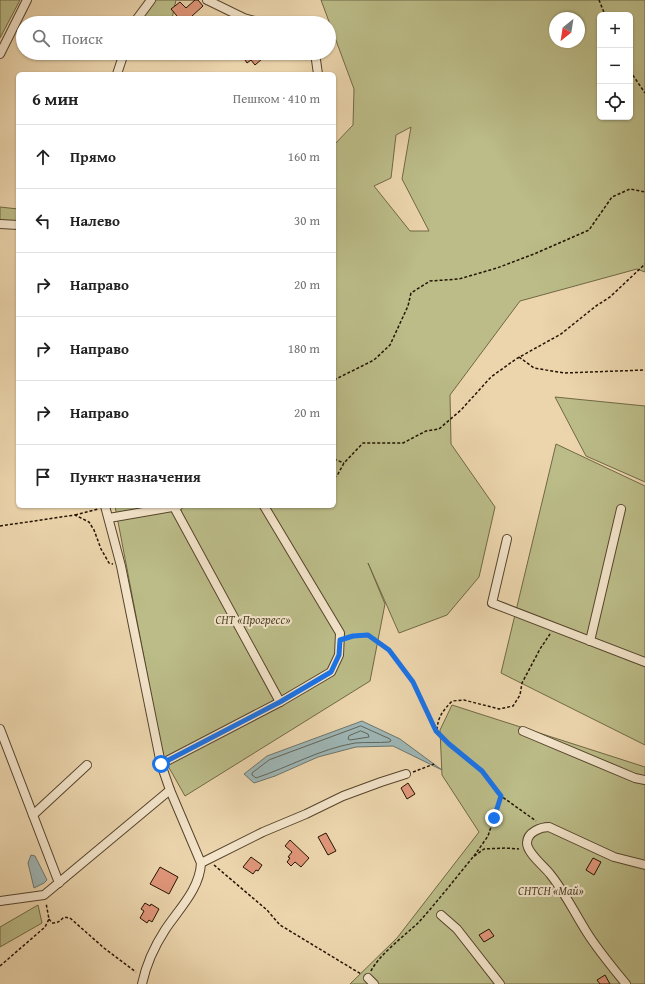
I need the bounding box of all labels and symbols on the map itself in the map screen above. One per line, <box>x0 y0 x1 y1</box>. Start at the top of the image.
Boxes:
north arrow <box>549 12 585 48</box>
park label: СНТ «Прогресс» <box>215 611 291 628</box>
route start <box>152 755 170 773</box>
route end <box>485 809 503 827</box>
park label: СНТСН «Май» <box>518 882 584 899</box>

